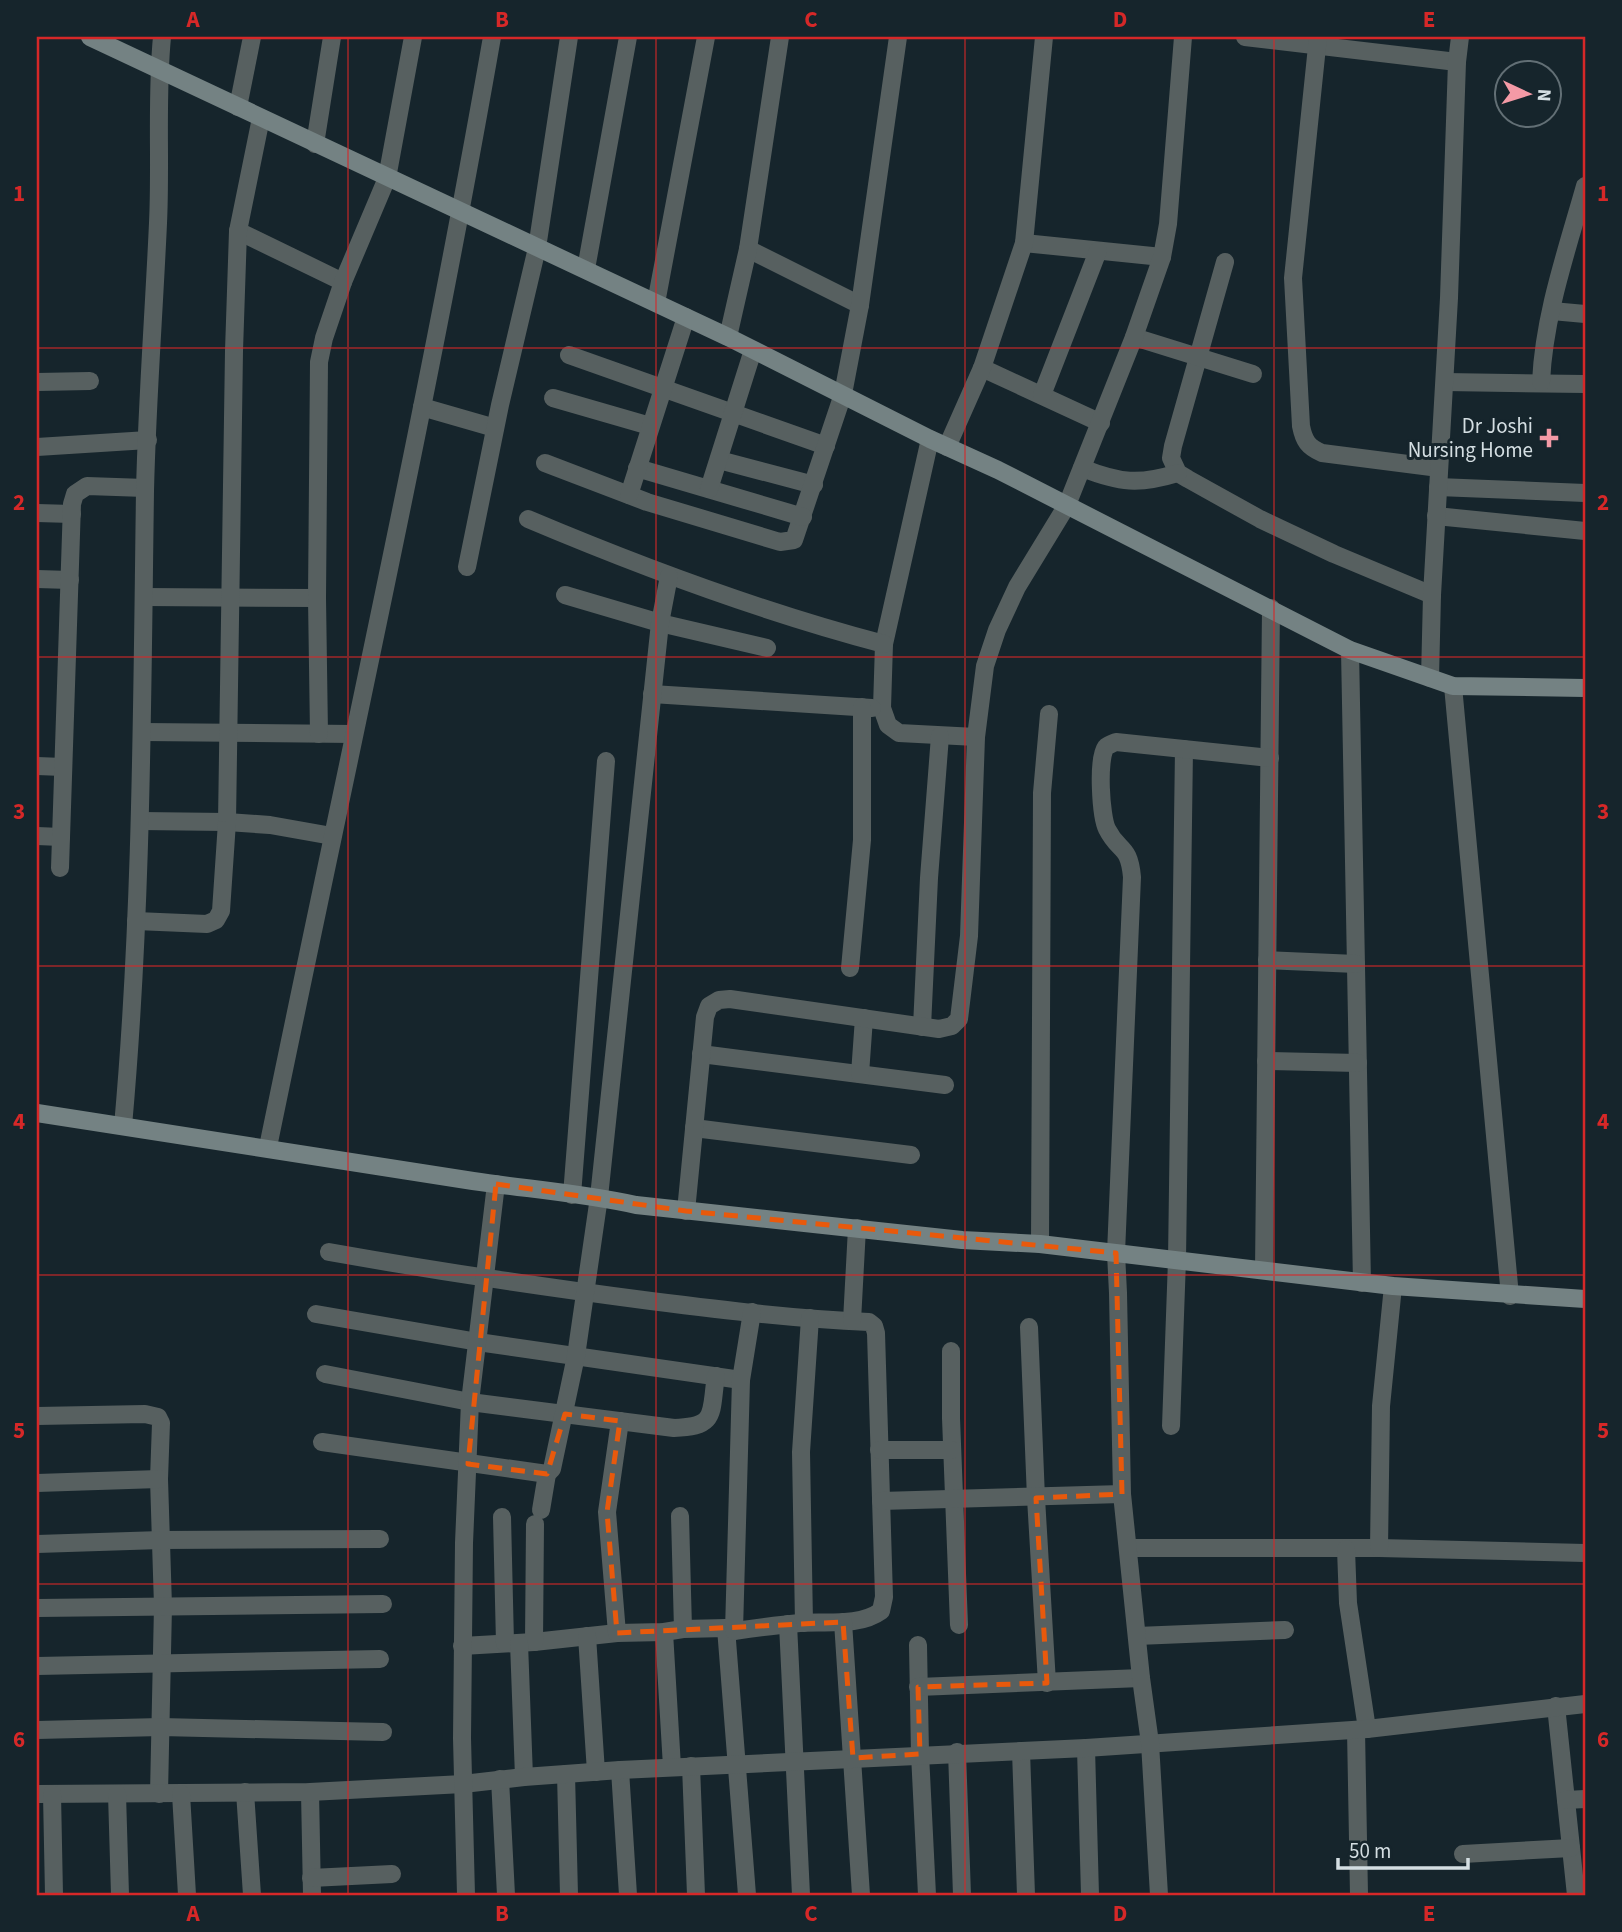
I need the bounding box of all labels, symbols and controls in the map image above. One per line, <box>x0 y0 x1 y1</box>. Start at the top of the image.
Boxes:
text: A <box>185 3 200 36</box>
text: B <box>495 3 509 36</box>
text: C <box>804 3 818 36</box>
text: D <box>1113 3 1127 36</box>
text: E <box>1423 3 1435 36</box>
north arrow <box>1492 60 1562 130</box>
text: N <box>1530 88 1557 102</box>
text: 1 <box>13 177 25 210</box>
text: 1 <box>1597 177 1609 210</box>
place label: Dr Joshi Nursing Home <box>1408 411 1533 465</box>
marker: Dr Joshi Nursing Home <box>1539 428 1559 448</box>
text: 2 <box>13 486 25 519</box>
text: 2 <box>1597 486 1609 519</box>
text: 3 <box>13 795 25 828</box>
text: 3 <box>1597 795 1609 828</box>
text: 4 <box>13 1105 25 1138</box>
text: 4 <box>1597 1105 1609 1138</box>
text: 5 <box>13 1414 25 1447</box>
text: 5 <box>1597 1414 1609 1447</box>
text: 6 <box>13 1723 25 1756</box>
text: 6 <box>1597 1723 1609 1756</box>
scale bar <box>1338 1827 1468 1871</box>
text: 50 m <box>1349 1836 1391 1866</box>
text: A <box>185 1897 200 1930</box>
text: B <box>495 1897 509 1930</box>
text: C <box>804 1897 818 1930</box>
text: D <box>1113 1897 1127 1930</box>
text: E <box>1423 1897 1435 1930</box>

